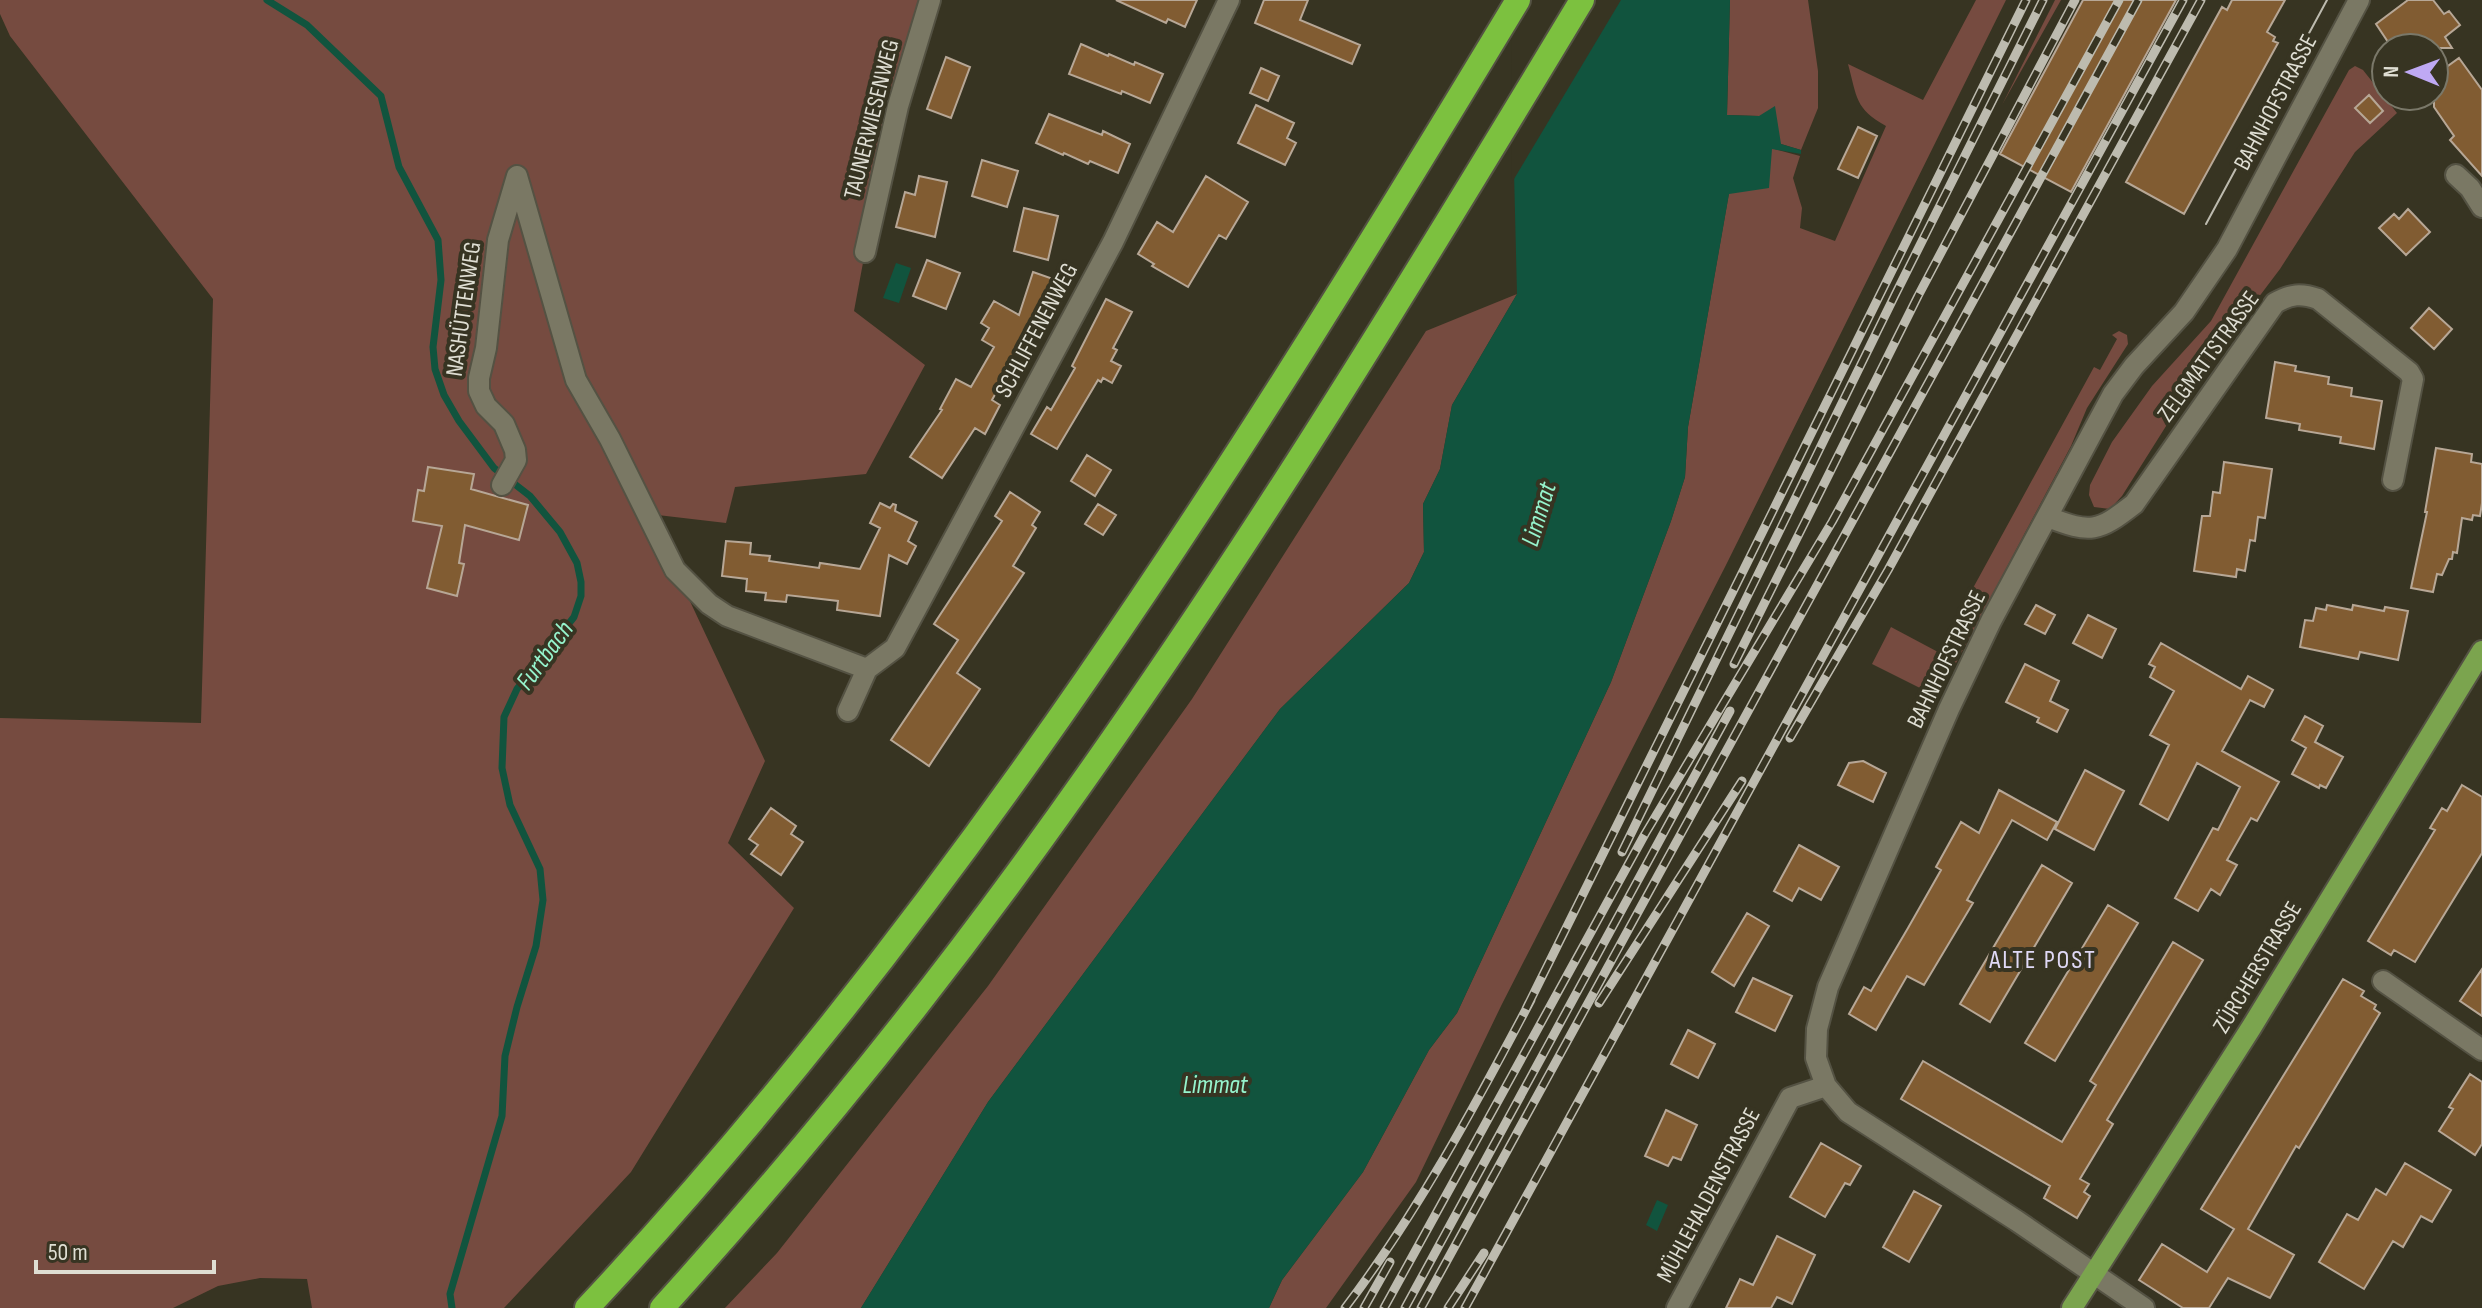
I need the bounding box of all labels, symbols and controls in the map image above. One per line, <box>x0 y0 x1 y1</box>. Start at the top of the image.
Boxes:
street label: BAHNHOFSTRASSE <box>2228 29 2323 175</box>
north arrow <box>2370 32 2450 112</box>
street label: TAUNERWIESENWEG <box>838 36 905 202</box>
text: N <box>2378 66 2405 78</box>
street label: NASHÜTTENWEG <box>440 240 487 378</box>
street label: SCHLIFFENENWEG <box>989 258 1084 402</box>
street label: ZELGMATTSTRASSE <box>2151 285 2266 427</box>
water label: Limmat <box>1515 478 1564 550</box>
street label: BAHNHOFSTRASSE <box>1901 586 1992 733</box>
water label: Furtbach <box>510 615 581 696</box>
street label: ZÜRCHERSTRASSE <box>2207 896 2308 1038</box>
district label: ALTE POST <box>1988 945 2097 976</box>
water label: Limmat <box>1182 1070 1249 1101</box>
street label: MÜHLEHALDENSTRASSE <box>1650 1103 1767 1287</box>
scale bar <box>36 1224 214 1274</box>
text: 50 m <box>48 1238 88 1267</box>

